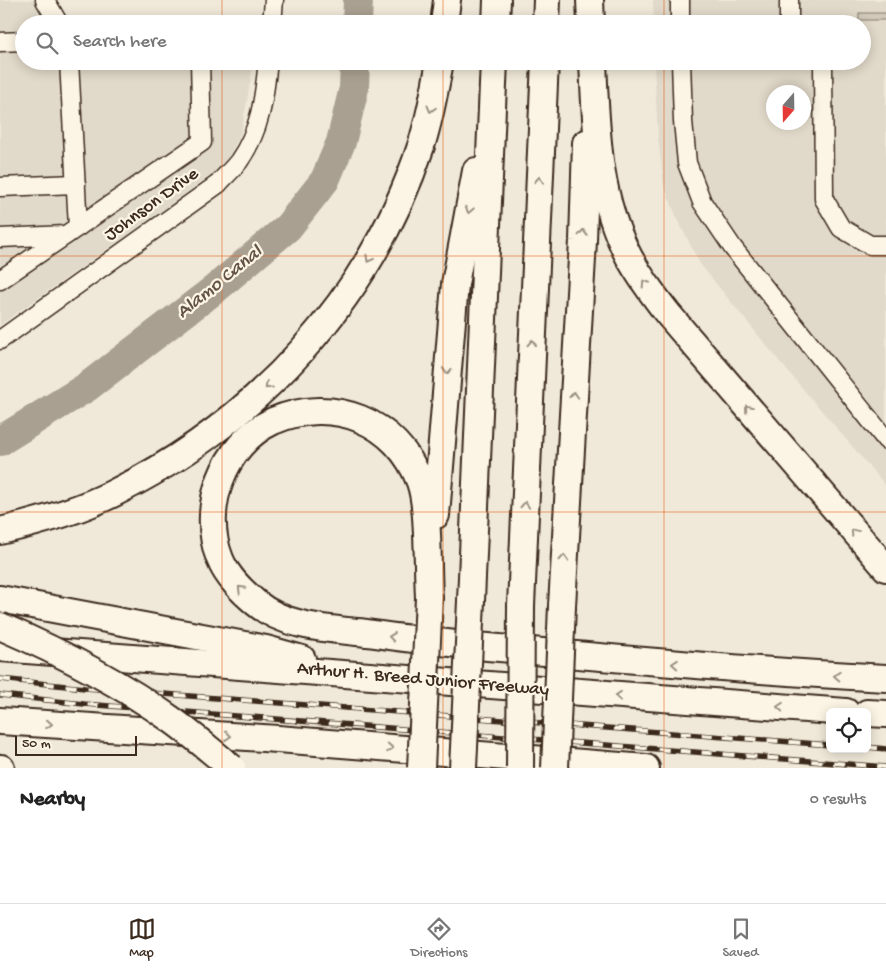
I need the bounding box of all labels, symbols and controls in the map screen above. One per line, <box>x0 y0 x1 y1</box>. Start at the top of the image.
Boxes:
search box <box>15 15 871 70</box>
icon: search <box>33 29 61 57</box>
text: Search here <box>73 31 167 54</box>
north arrow <box>766 85 811 130</box>
one-way arrow <box>426 105 436 113</box>
street label: Johnson Drive <box>100 163 204 247</box>
one-way arrow <box>534 176 545 184</box>
one-way arrow <box>464 206 474 215</box>
one-way arrow <box>578 229 588 236</box>
water label: Alamo Canal <box>173 240 269 325</box>
one-way arrow <box>366 254 376 263</box>
one-way arrow <box>642 279 651 289</box>
one-way arrow <box>527 338 538 346</box>
one-way arrow <box>441 368 452 376</box>
one-way arrow <box>265 380 274 389</box>
one-way arrow <box>568 391 579 399</box>
one-way arrow <box>746 405 754 414</box>
one-way arrow <box>520 501 531 509</box>
one-way arrow <box>851 528 860 537</box>
one-way arrow <box>559 553 570 561</box>
one-way arrow <box>237 586 246 595</box>
one-way arrow <box>387 632 395 643</box>
street label: Arthur H. Breed Junior Freeway <box>296 658 551 703</box>
one-way arrow <box>671 658 679 669</box>
one-way arrow <box>833 670 841 681</box>
one-way arrow <box>614 690 622 701</box>
one-way arrow <box>776 702 784 713</box>
map controls <box>826 708 871 753</box>
button: locate <box>826 708 871 753</box>
one-way arrow <box>45 719 53 730</box>
one-way arrow <box>225 730 233 741</box>
scale bar <box>15 733 138 756</box>
text: 50 m <box>22 736 51 753</box>
one-way arrow <box>387 742 395 753</box>
text: Nearby <box>20 788 85 813</box>
text: 0 results <box>810 791 866 810</box>
tab: Map <box>128 915 156 962</box>
tab: Directions <box>411 915 468 962</box>
tab: Saved <box>723 915 758 962</box>

